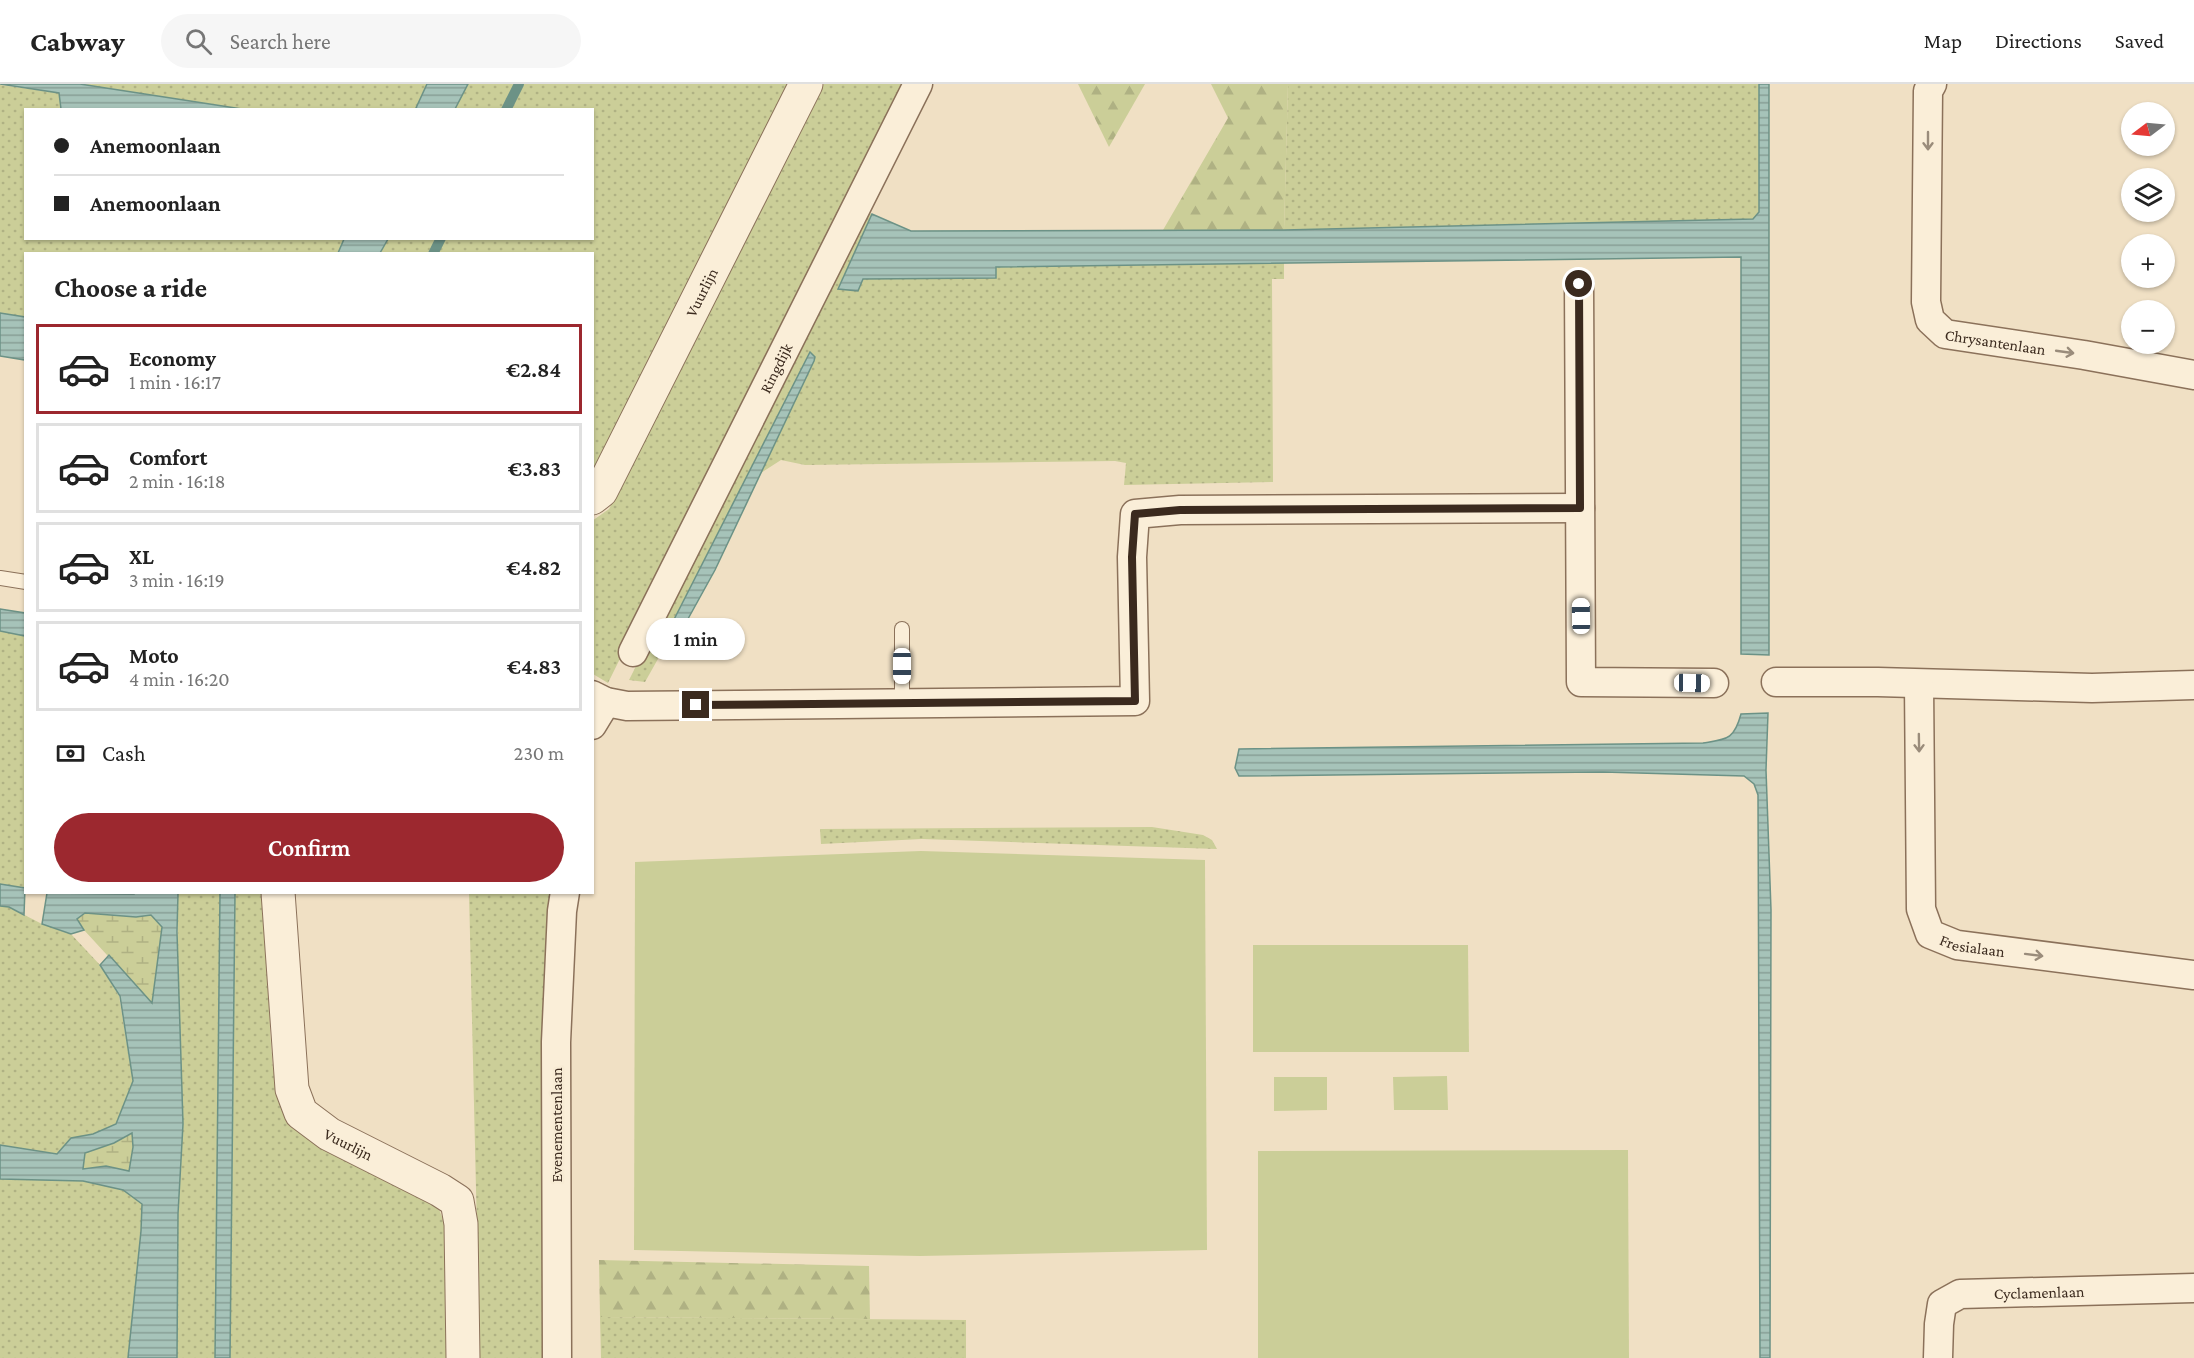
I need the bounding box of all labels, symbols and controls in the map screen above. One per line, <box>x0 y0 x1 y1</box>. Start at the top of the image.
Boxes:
search box <box>161 14 581 68</box>
icon: search <box>182 25 215 58</box>
text: Cabway <box>30 26 125 57</box>
text: Search here <box>230 29 331 54</box>
text: Map <box>1924 29 1962 53</box>
text: Directions <box>1995 29 2082 53</box>
text: Saved <box>2115 29 2164 53</box>
north arrow <box>2121 102 2175 156</box>
map controls <box>2121 102 2175 354</box>
one-way arrow <box>1922 131 1934 151</box>
text: Anemoonlaan <box>90 133 221 158</box>
button: layers <box>2121 168 2175 222</box>
text: Anemoonlaan <box>90 191 221 216</box>
button: + <box>2121 234 2175 288</box>
street label: Vuurlijn <box>682 265 721 320</box>
route start <box>1565 270 1592 297</box>
text: Choose a ride <box>54 273 207 303</box>
button: − <box>2121 300 2175 354</box>
street label: Chrysantenlaan <box>1944 326 2047 358</box>
street label: Ringdijk <box>756 340 796 396</box>
icon: car <box>57 342 111 396</box>
text: Economy <box>129 346 216 371</box>
one-way arrow <box>2054 347 2074 358</box>
text: €2.84 <box>506 357 561 382</box>
text: 1 min · 16:17 <box>129 371 221 393</box>
icon: car <box>57 441 111 495</box>
text: Comfort <box>129 445 207 470</box>
text: €3.83 <box>508 456 561 481</box>
text: 2 min · 16:18 <box>129 470 225 492</box>
icon: car <box>57 540 111 594</box>
text: XL <box>129 544 154 569</box>
text: €4.82 <box>506 555 561 580</box>
text: 3 min · 16:19 <box>129 569 225 591</box>
car <box>1572 598 1590 634</box>
callout: 1 min <box>646 618 746 660</box>
text: 1 min <box>673 628 718 650</box>
icon: car <box>57 639 111 693</box>
text: Moto <box>129 643 179 668</box>
car <box>893 648 911 684</box>
text: €4.83 <box>507 654 561 679</box>
text: 4 min · 16:20 <box>129 668 230 690</box>
car <box>1674 674 1710 692</box>
route end <box>682 691 709 718</box>
one-way arrow <box>1913 732 1925 752</box>
icon: cash <box>54 737 87 770</box>
text: Cash <box>102 741 146 766</box>
text: 230 m <box>514 742 564 764</box>
button: Confirm <box>54 813 564 882</box>
street label: Fresialaan <box>1937 931 2006 960</box>
one-way arrow <box>2024 950 2044 961</box>
street label: Evenementenlaan <box>548 1067 565 1183</box>
street label: Vuurlijn <box>321 1125 376 1164</box>
street label: Cyclamenlaan <box>1994 1283 2085 1303</box>

